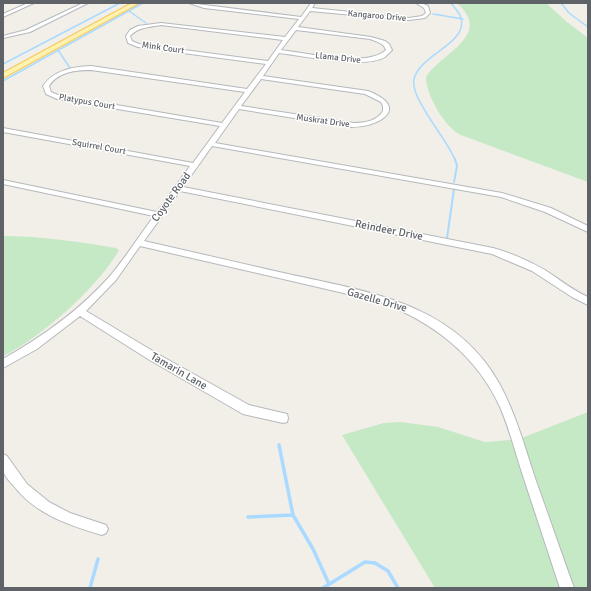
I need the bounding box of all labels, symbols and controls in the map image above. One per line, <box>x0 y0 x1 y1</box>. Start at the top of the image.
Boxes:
street label: Kangaroo Drive <box>347 8 407 24</box>
street label: Mink Court <box>141 40 185 56</box>
street label: Llama Drive <box>315 50 362 66</box>
street label: Platypus Court <box>58 92 116 112</box>
street label: Muskrat Drive <box>296 112 351 130</box>
street label: Squirrel Court <box>71 137 127 157</box>
street label: Coyote Road <box>149 170 193 224</box>
street label: Reindeer Drive <box>354 217 424 243</box>
street label: Gazelle Drive <box>346 285 408 315</box>
street label: Tamarin Lane <box>149 350 209 392</box>

